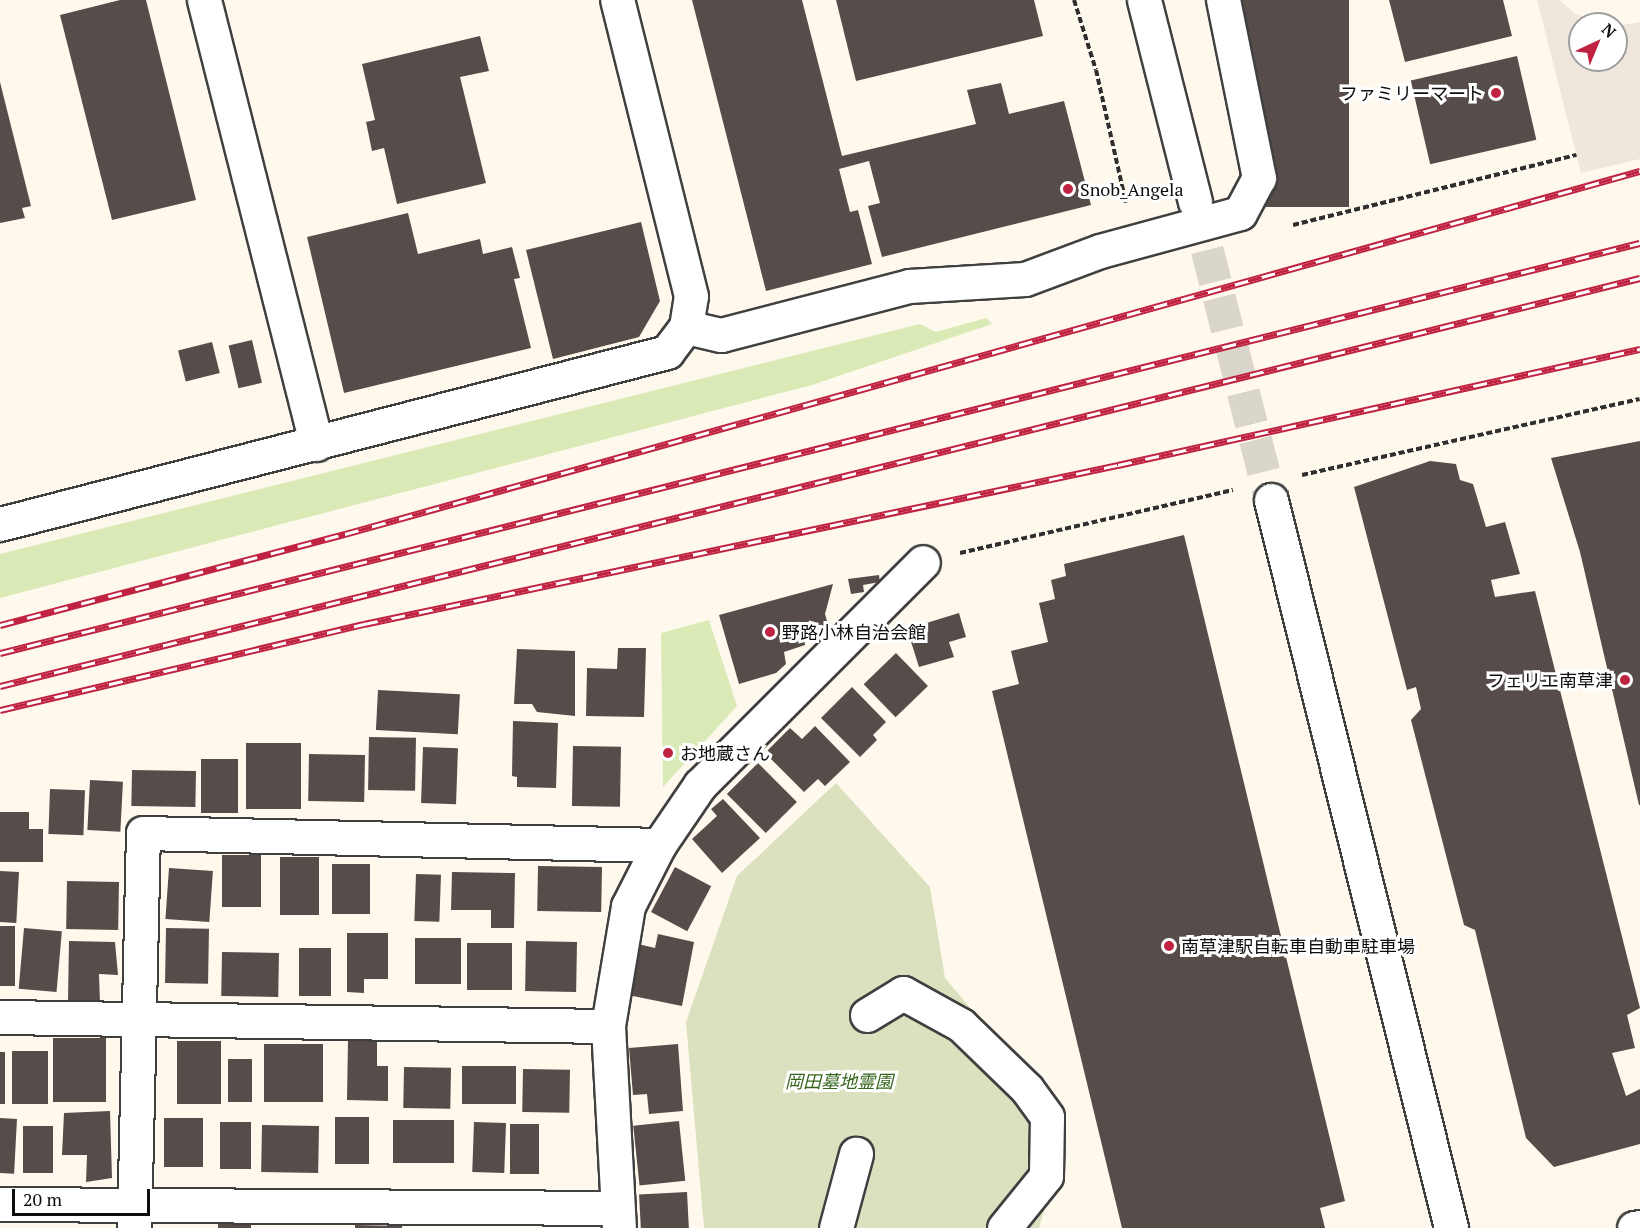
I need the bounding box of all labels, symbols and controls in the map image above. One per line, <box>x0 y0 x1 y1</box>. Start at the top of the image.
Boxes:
north arrow <box>1568 12 1628 72</box>
text: N <box>1597 18 1621 43</box>
place label: ファミリーマート <box>1340 82 1484 104</box>
marker: ファミリーマート <box>1489 86 1503 100</box>
place label: Snob_Angela <box>1080 178 1183 200</box>
marker: Snob_Angela <box>1061 182 1075 196</box>
place label: 野路小林自治会館 <box>782 621 926 643</box>
marker: 野路小林自治会館 <box>763 625 777 639</box>
place label: フェリエ南草津 <box>1487 669 1613 691</box>
marker: フェリエ南草津 <box>1618 673 1632 687</box>
place label: お地蔵さん <box>680 742 770 764</box>
marker: お地蔵さん <box>661 746 675 760</box>
place label: 南草津駅自転車自動車駐車場 <box>1181 935 1415 957</box>
marker: 南草津駅自転車自動車駐車場 <box>1162 939 1176 953</box>
park label: 岡田墓地霊園 <box>785 1070 893 1092</box>
scale bar <box>15 1177 153 1215</box>
text: 20 m <box>23 1187 62 1211</box>

